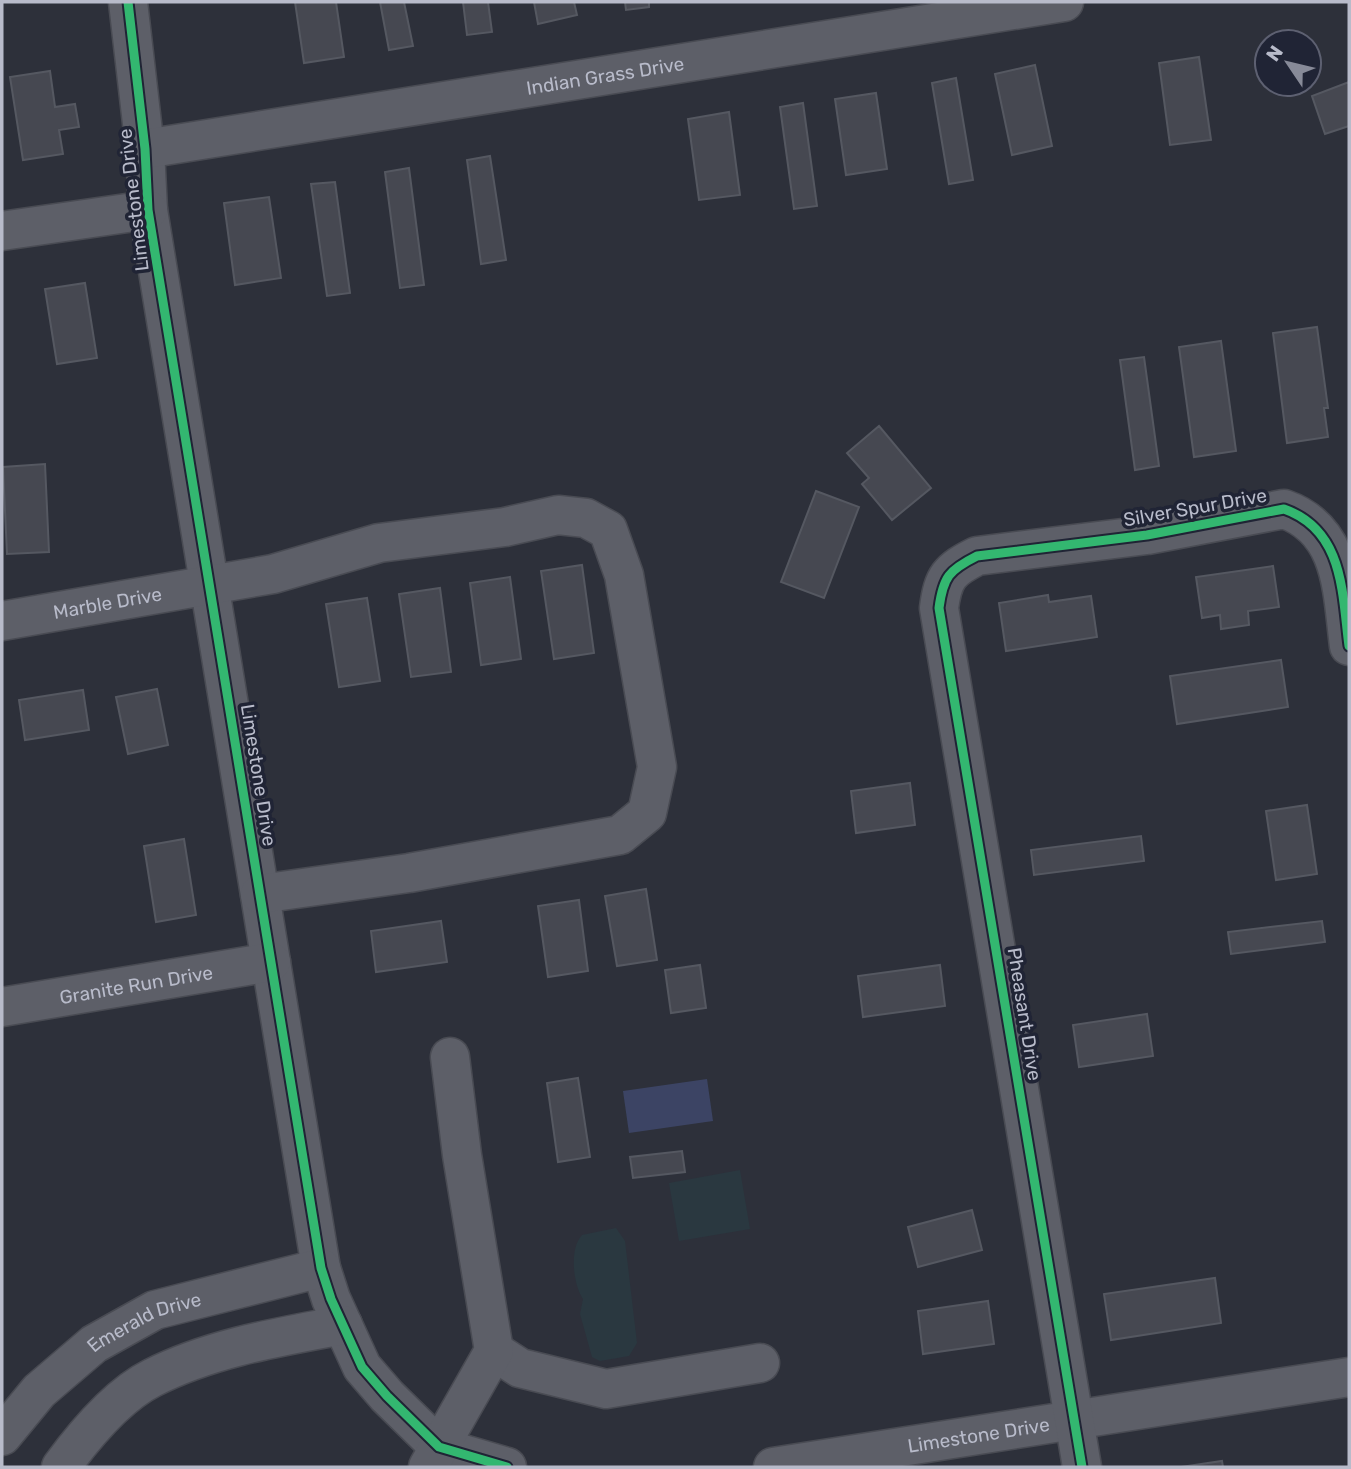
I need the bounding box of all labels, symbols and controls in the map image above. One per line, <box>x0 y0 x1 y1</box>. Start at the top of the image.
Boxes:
north arrow <box>1253 28 1323 98</box>
text: N <box>1261 41 1288 66</box>
street label: Indian Grass Drive <box>525 52 686 100</box>
street label: Limestone Drive <box>113 127 154 272</box>
street label: Silver Spur Drive <box>1122 484 1269 531</box>
street label: Marble Drive <box>51 582 164 624</box>
street label: Limestone Drive <box>236 702 281 848</box>
street label: Pheasant Drive <box>1003 946 1046 1082</box>
street label: Granite Run Drive <box>58 961 215 1009</box>
street label: Emerald Drive <box>82 1288 204 1357</box>
street label: Limestone Drive <box>906 1413 1051 1458</box>

